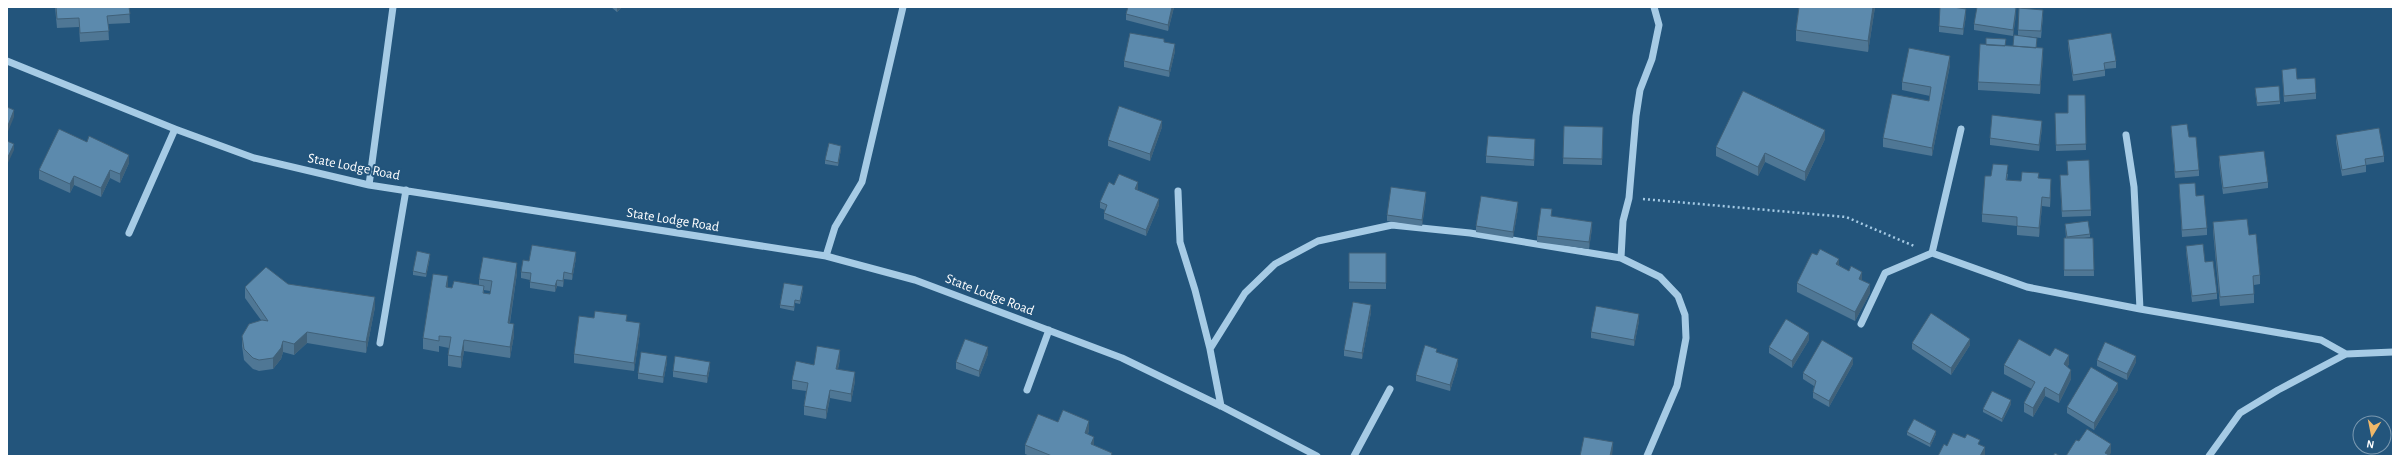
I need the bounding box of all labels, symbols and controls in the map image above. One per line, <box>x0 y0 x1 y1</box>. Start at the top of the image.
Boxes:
street label: State Lodge Road <box>306 151 401 183</box>
street label: State Lodge Road <box>625 206 720 234</box>
street label: State Lodge Road <box>943 272 1036 318</box>
north arrow <box>2352 415 2392 455</box>
text: N <box>2366 438 2375 450</box>

